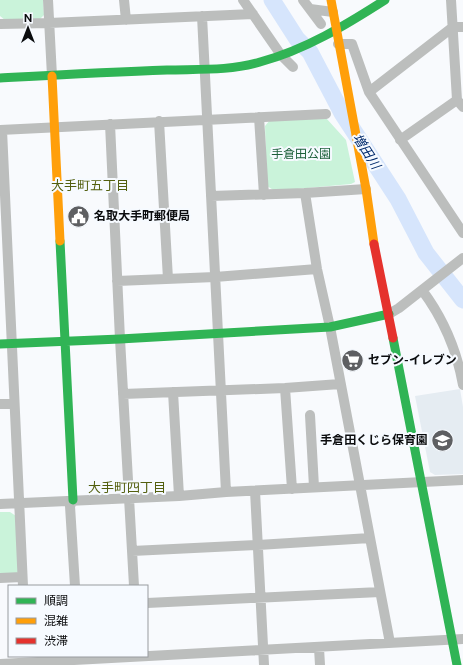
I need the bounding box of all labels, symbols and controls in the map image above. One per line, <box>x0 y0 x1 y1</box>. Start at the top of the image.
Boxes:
north arrow <box>8 8 48 48</box>
text: N <box>24 12 32 24</box>
water label: 増田川 <box>350 131 385 173</box>
park label: 手倉田公園 <box>271 147 331 161</box>
district label: 大手町五丁目 <box>51 178 129 193</box>
public building icon: 名取大手町郵便局 <box>65 203 91 229</box>
place label: 名取大手町郵便局 <box>94 209 190 223</box>
supermarket icon: セブン-イレブン <box>339 347 365 373</box>
place label: セブン-イレブン <box>368 353 457 367</box>
school or university icon: 手倉田くじら保育園 <box>430 427 456 453</box>
place label: 手倉田くじら保育園 <box>320 433 428 447</box>
district label: 大手町四丁目 <box>88 480 166 495</box>
legend <box>8 585 148 657</box>
text: 順調 <box>44 594 68 608</box>
text: 混雑 <box>44 614 68 628</box>
text: 渋滞 <box>44 634 68 648</box>

